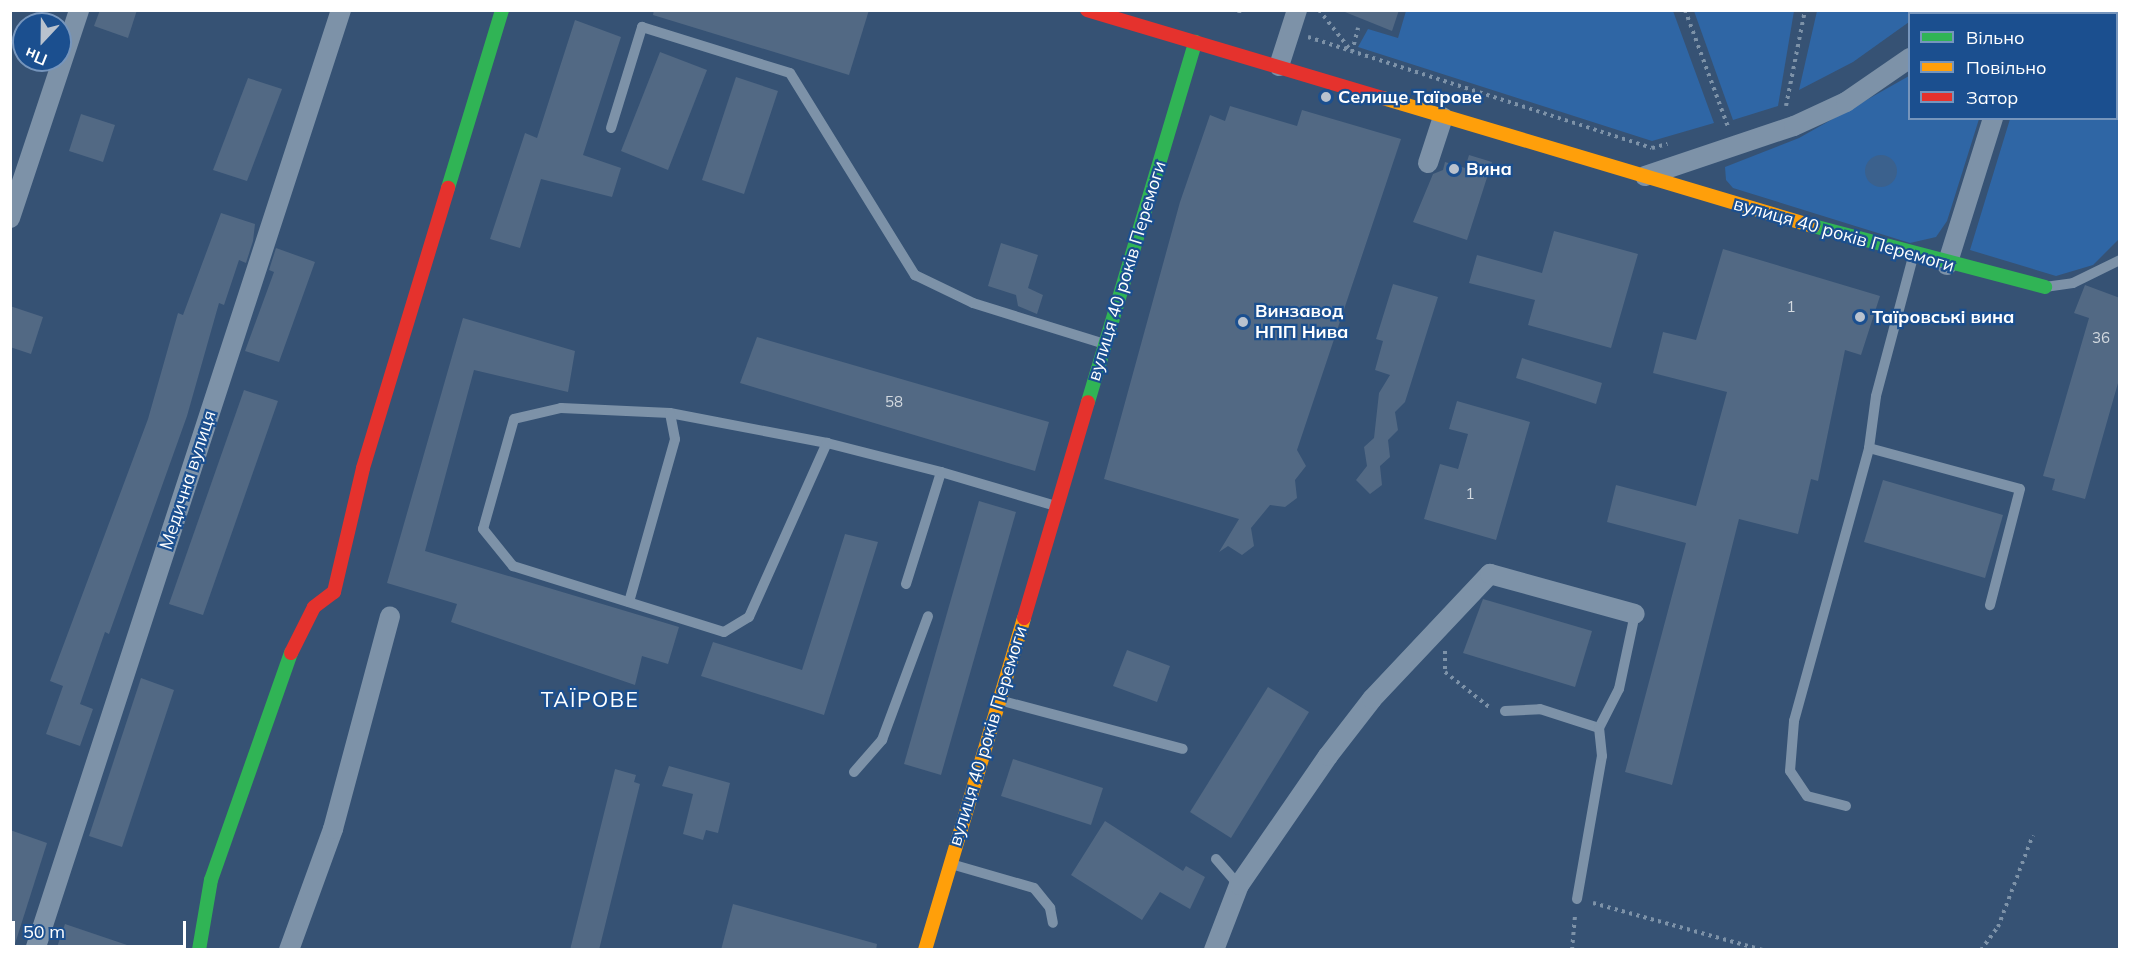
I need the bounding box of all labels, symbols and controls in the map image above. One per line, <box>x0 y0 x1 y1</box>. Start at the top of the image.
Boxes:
north arrow <box>12 12 72 72</box>
legend <box>1908 12 2118 120</box>
text: Вільно <box>1966 26 2024 49</box>
text: Пн <box>22 43 50 70</box>
text: Повільно <box>1966 56 2046 79</box>
place label: Селище Таїрове <box>1338 86 1482 108</box>
text: Затор <box>1966 86 2018 109</box>
marker: Селище Таїрове <box>1319 90 1333 104</box>
street label: вулиця 40 років Перемоги <box>1083 158 1171 384</box>
place label: Вина <box>1466 158 1512 180</box>
marker: Вина <box>1447 162 1461 176</box>
street label: вулиця 40 років Перемоги <box>1731 193 1957 277</box>
house number: 1 <box>1787 298 1795 316</box>
place label: Винзавод НПП Нива <box>1255 301 1348 344</box>
place label: Таїровські вина <box>1872 306 2014 328</box>
marker: Таїровські вина <box>1853 310 1867 324</box>
marker: Винзавод НПП Нива <box>1236 315 1250 329</box>
house number: 36 <box>2092 329 2110 347</box>
house number: 58 <box>885 393 903 411</box>
street label: Медична вулиця <box>155 408 221 552</box>
house number: 1 <box>1466 485 1474 503</box>
street label: вулиця 40 років Перемоги <box>944 623 1032 849</box>
district label: ТАЇРОВЕ <box>541 686 639 712</box>
scale bar <box>15 909 189 947</box>
text: 50 m <box>23 920 65 943</box>

